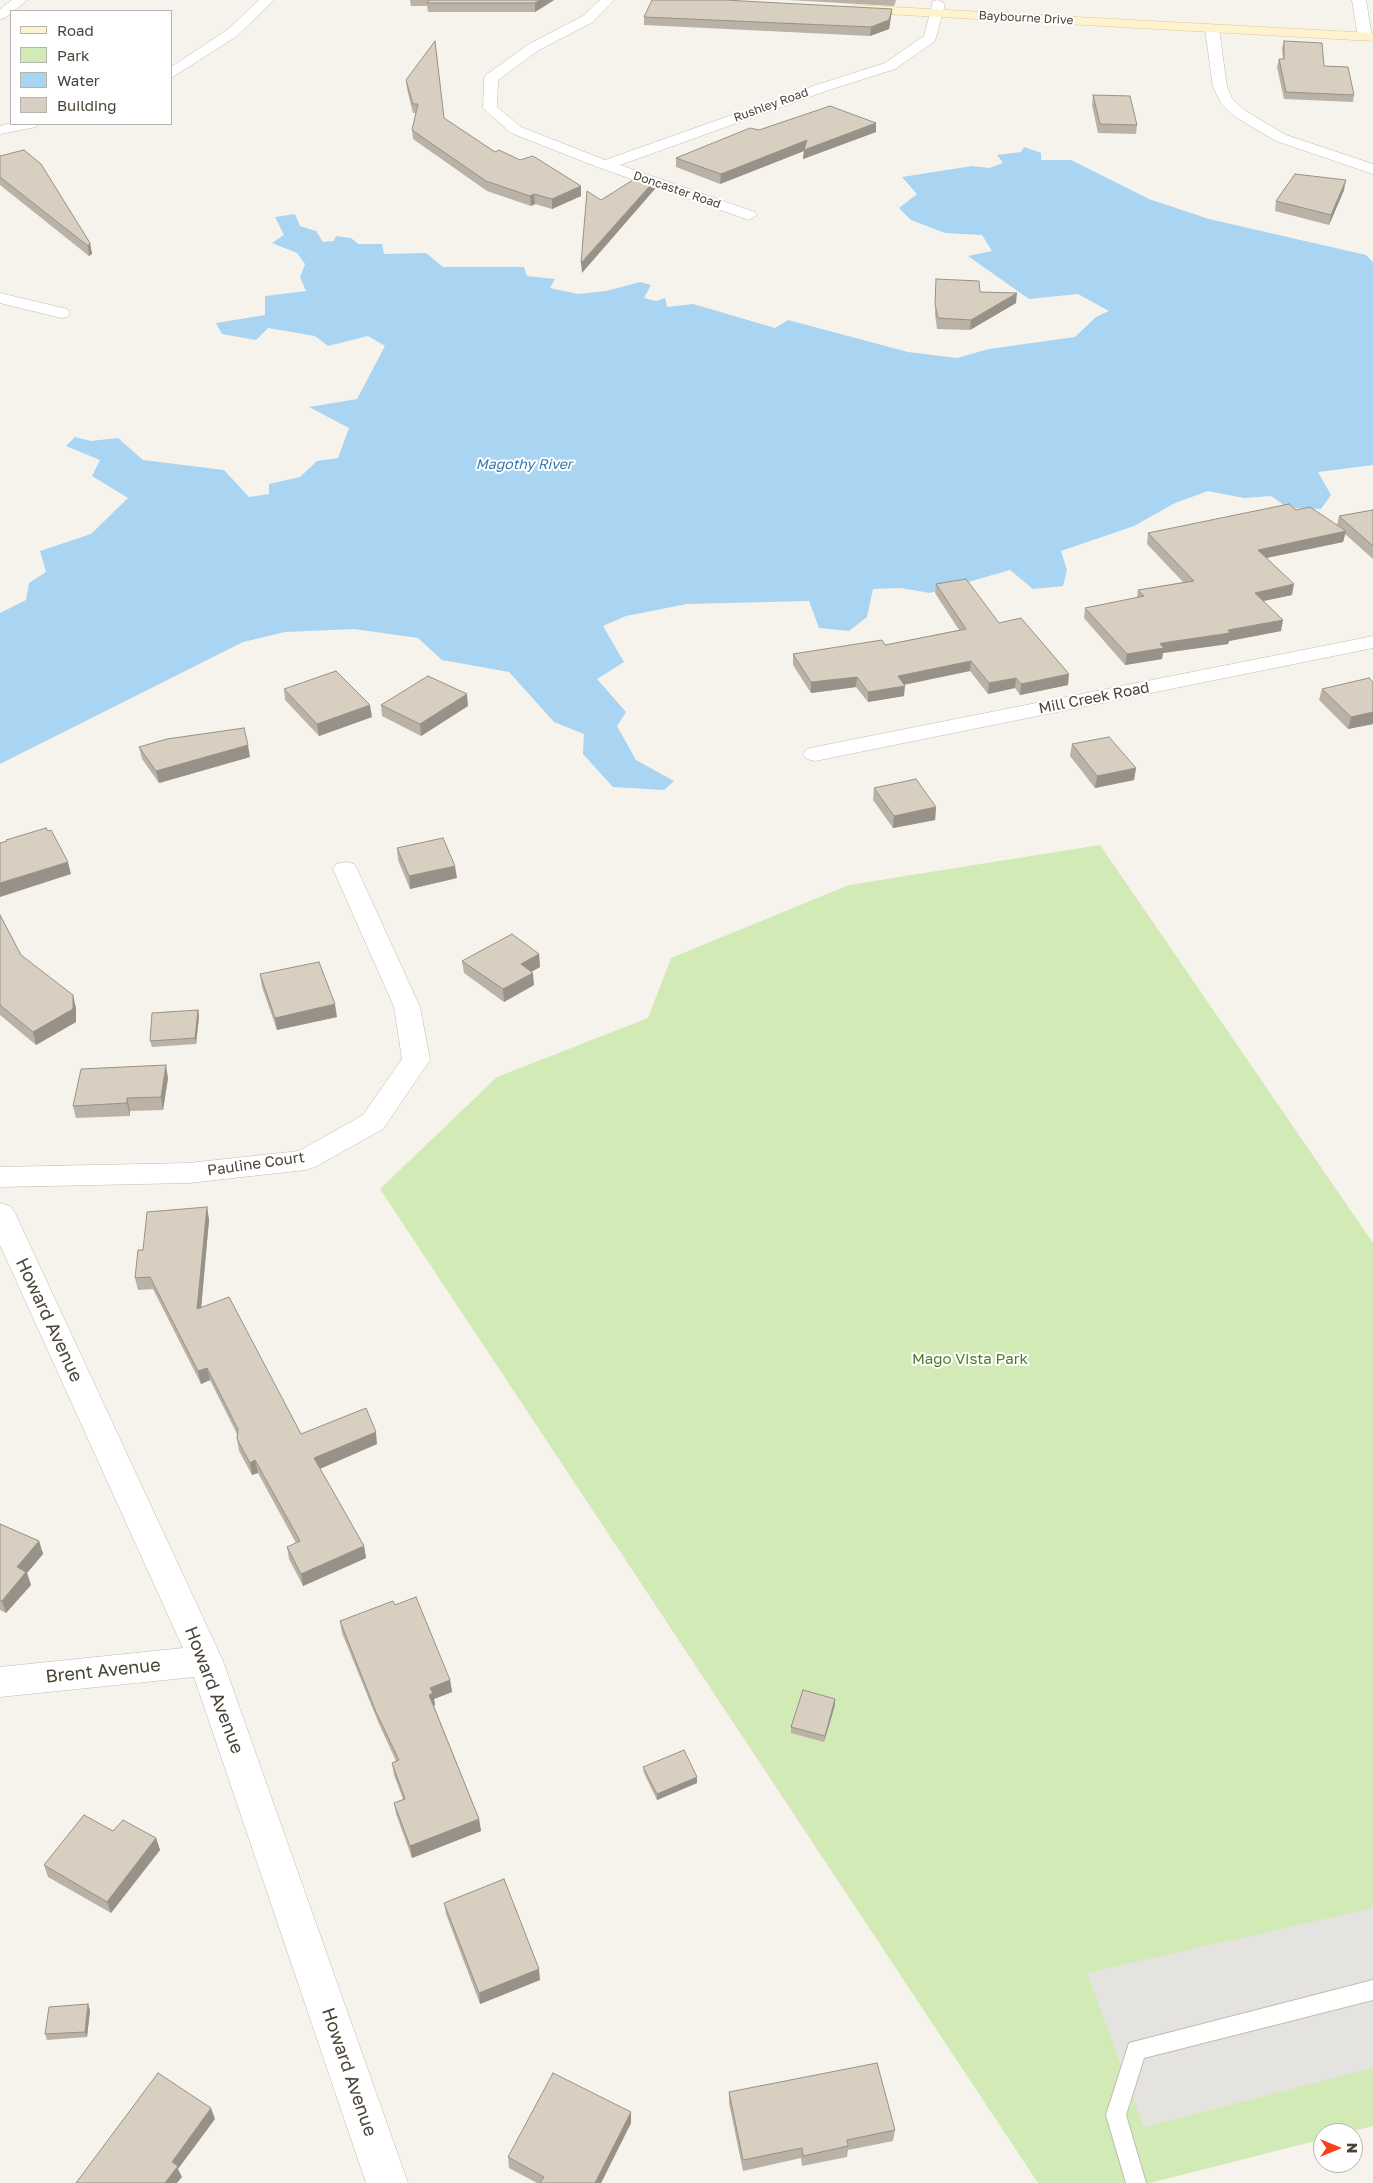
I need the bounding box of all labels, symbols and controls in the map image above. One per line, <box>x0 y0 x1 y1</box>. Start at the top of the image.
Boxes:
street label: Baybourne Drive <box>978 8 1074 28</box>
legend <box>10 10 172 125</box>
text: Road <box>57 21 94 39</box>
text: Park <box>57 46 89 64</box>
text: Water <box>57 71 100 89</box>
street label: Rushley Road <box>732 85 810 125</box>
text: Building <box>57 96 117 114</box>
street label: Doncaster Road <box>631 168 723 212</box>
water label: Magothy River <box>476 457 572 473</box>
street label: Mill Creek Road <box>1037 678 1151 718</box>
street label: Pauline Court <box>206 1148 306 1180</box>
street label: Howard Avenue <box>11 1254 87 1386</box>
park label: Mago Vista Park <box>912 1350 1028 1368</box>
street label: Howard Avenue <box>180 1623 248 1757</box>
street label: Brent Avenue <box>44 1654 162 1688</box>
street label: Howard Avenue <box>317 2005 381 2139</box>
north arrow <box>1313 2123 1363 2173</box>
text: N <box>1344 2143 1361 2153</box>

